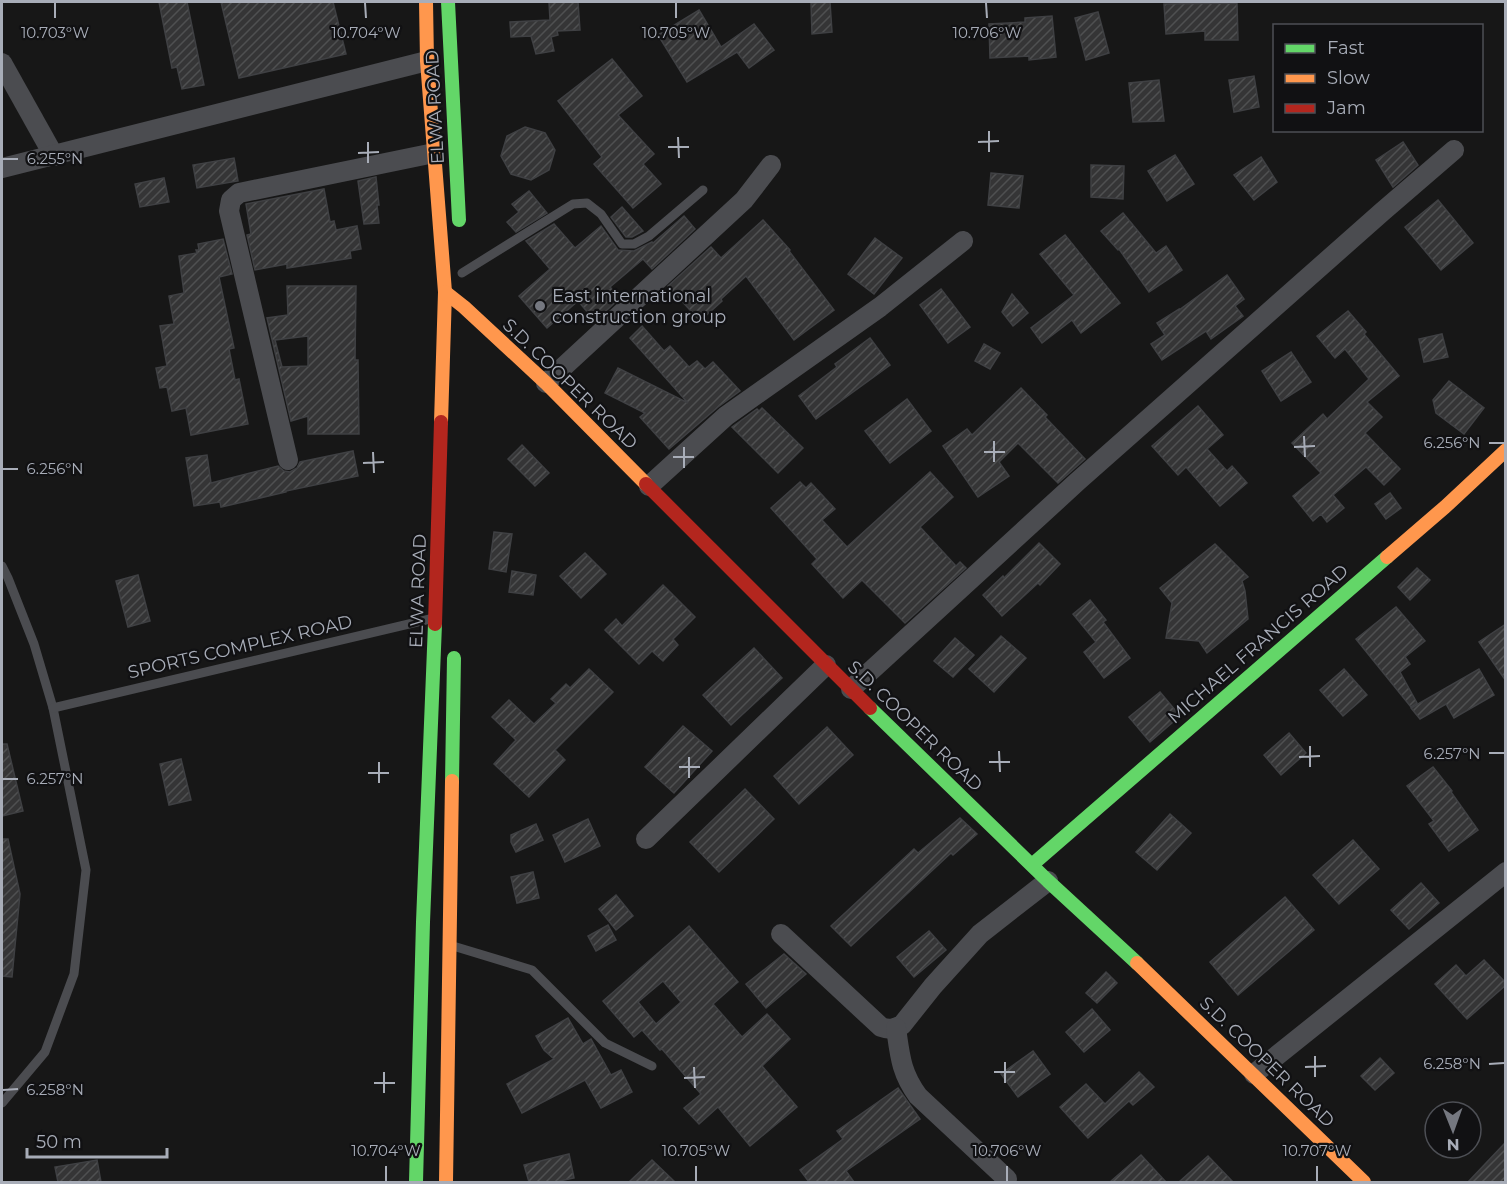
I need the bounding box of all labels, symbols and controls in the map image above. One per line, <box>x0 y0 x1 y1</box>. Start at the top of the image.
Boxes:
text: 10.703°W <box>21 23 89 42</box>
text: 10.704°W <box>331 23 401 42</box>
text: 10.705°W <box>642 23 710 42</box>
text: 10.706°W <box>953 23 1022 42</box>
legend <box>1273 24 1483 132</box>
text: Fast <box>1327 37 1365 59</box>
street label: ELWA ROAD <box>421 49 449 165</box>
text: Slow <box>1327 67 1370 89</box>
text: Jam <box>1326 97 1366 119</box>
text: 6.255°N <box>27 149 83 168</box>
place label: East international construction group <box>552 285 726 328</box>
marker: East international construction group <box>533 299 547 313</box>
street label: S.D. COOPER ROAD <box>498 314 642 454</box>
text: 6.256°N <box>1424 433 1480 452</box>
text: 6.256°N <box>27 459 83 478</box>
street label: ELWA ROAD <box>405 533 431 649</box>
street label: MICHAEL FRANCIS ROAD <box>1163 560 1353 728</box>
street label: SPORTS COMPLEX ROAD <box>126 610 354 684</box>
street label: S.D. COOPER ROAD <box>843 656 987 796</box>
text: 6.257°N <box>1424 744 1480 763</box>
text: 6.257°N <box>27 769 83 788</box>
street label: S.D. COOPER ROAD <box>1195 992 1339 1132</box>
text: 6.258°N <box>1423 1054 1481 1073</box>
text: 6.258°N <box>26 1080 84 1099</box>
north arrow <box>1423 1100 1483 1160</box>
scale bar <box>27 1121 166 1159</box>
text: 50 m <box>36 1131 82 1153</box>
text: N <box>1447 1135 1460 1154</box>
text: 10.704°W <box>351 1141 421 1160</box>
text: 10.705°W <box>662 1141 730 1160</box>
text: 10.706°W <box>973 1141 1042 1160</box>
text: 10.707°W <box>1283 1141 1352 1160</box>

